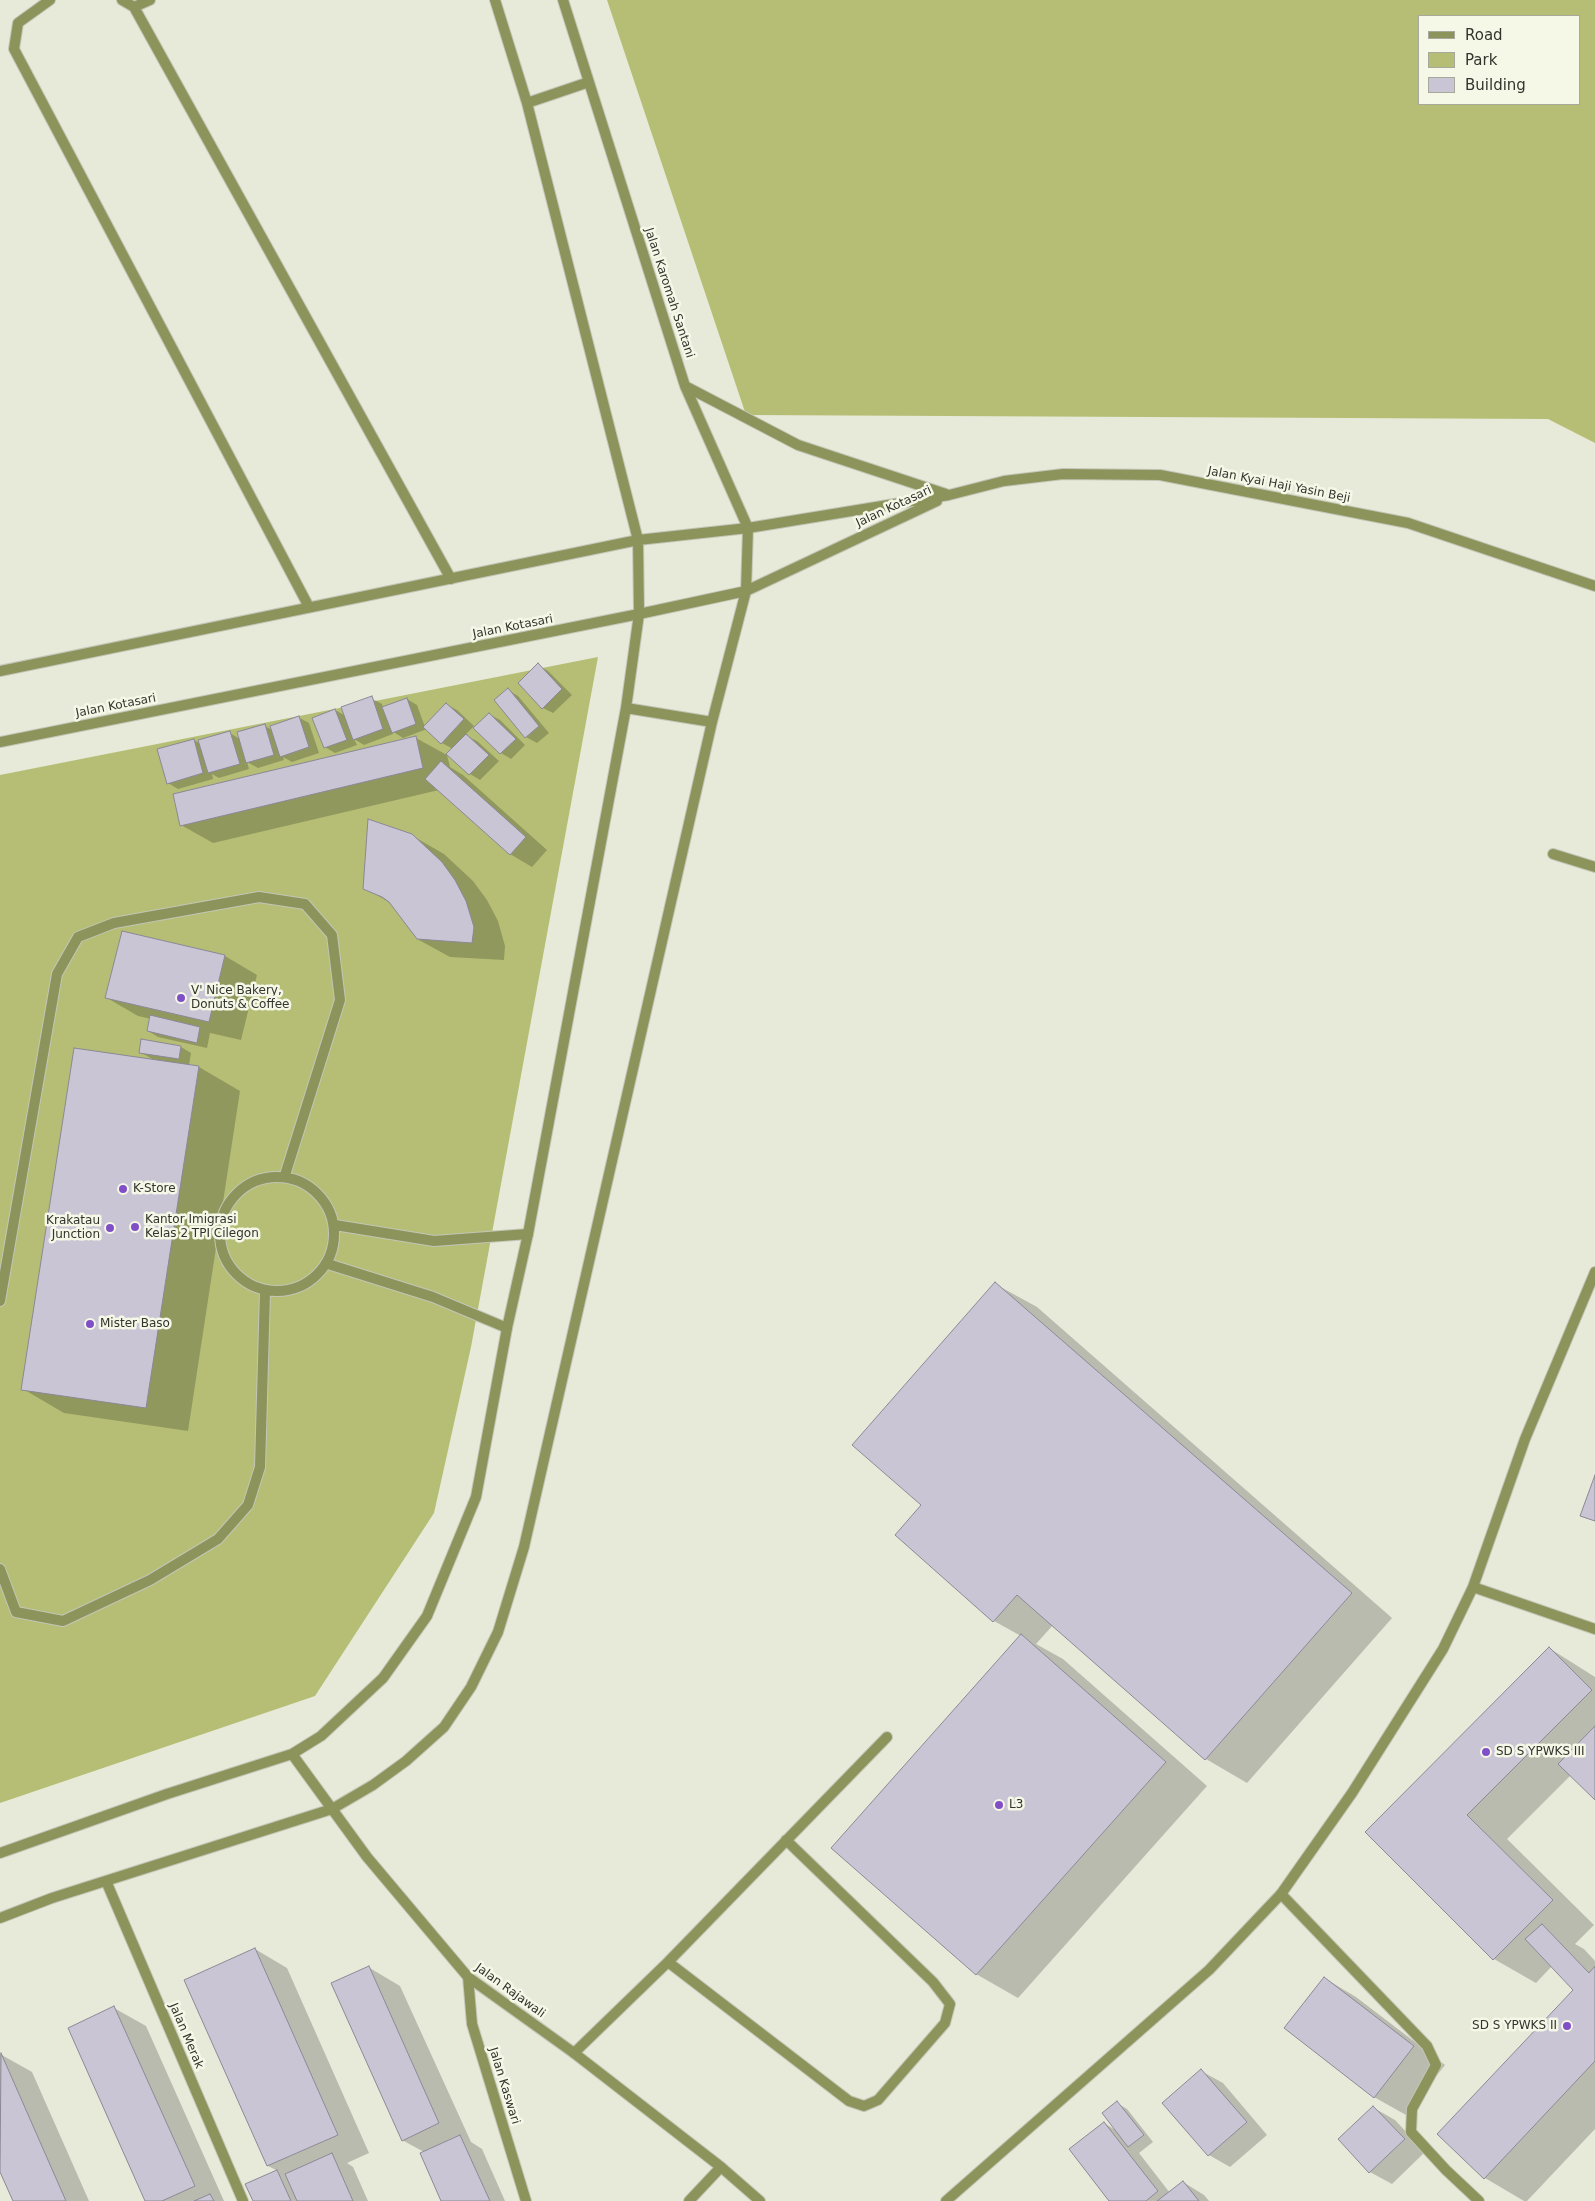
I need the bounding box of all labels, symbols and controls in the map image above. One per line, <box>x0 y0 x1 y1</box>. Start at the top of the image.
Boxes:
legend <box>1418 15 1580 105</box>
text: Road <box>1465 26 1503 44</box>
text: Park <box>1465 51 1497 69</box>
text: Building <box>1465 76 1526 94</box>
street label: Jalan Karomah Santani <box>641 226 697 360</box>
street label: Jalan Kyai Haji Yasin Beji <box>1207 464 1351 506</box>
street label: Jalan Kotasari <box>854 483 934 531</box>
street label: Jalan Kotasari <box>472 612 554 642</box>
street label: Jalan Kotasari <box>75 691 157 721</box>
place label: V' Nice Bakery, Donuts & Coffee <box>191 984 289 1012</box>
marker: V' Nice Bakery, Donuts & Coffee <box>175 992 187 1004</box>
place label: K-Store <box>133 1182 176 1196</box>
marker: K-Store <box>117 1183 129 1195</box>
place label: Kantor Imigrasi Kelas 2 TPI Cilegon <box>145 1213 259 1241</box>
place label: Krakatau Junction <box>46 1214 100 1242</box>
marker: Kantor Imigrasi Kelas 2 TPI Cilegon <box>129 1221 141 1233</box>
marker: Krakatau Junction <box>104 1222 116 1234</box>
place label: Mister Baso <box>100 1317 170 1331</box>
marker: Mister Baso <box>84 1318 96 1330</box>
place label: SD S YPWKS III <box>1496 1745 1584 1759</box>
marker: SD S YPWKS III <box>1480 1746 1492 1758</box>
place label: L3 <box>1009 1798 1023 1812</box>
marker: L3 <box>993 1799 1005 1811</box>
street label: Jalan Rajawali <box>472 1961 548 2021</box>
street label: Jalan Merak <box>166 2001 206 2071</box>
place label: SD S YPWKS II <box>1472 2019 1557 2033</box>
marker: SD S YPWKS II <box>1561 2020 1573 2032</box>
street label: Jalan Kaswari <box>485 2046 523 2126</box>

